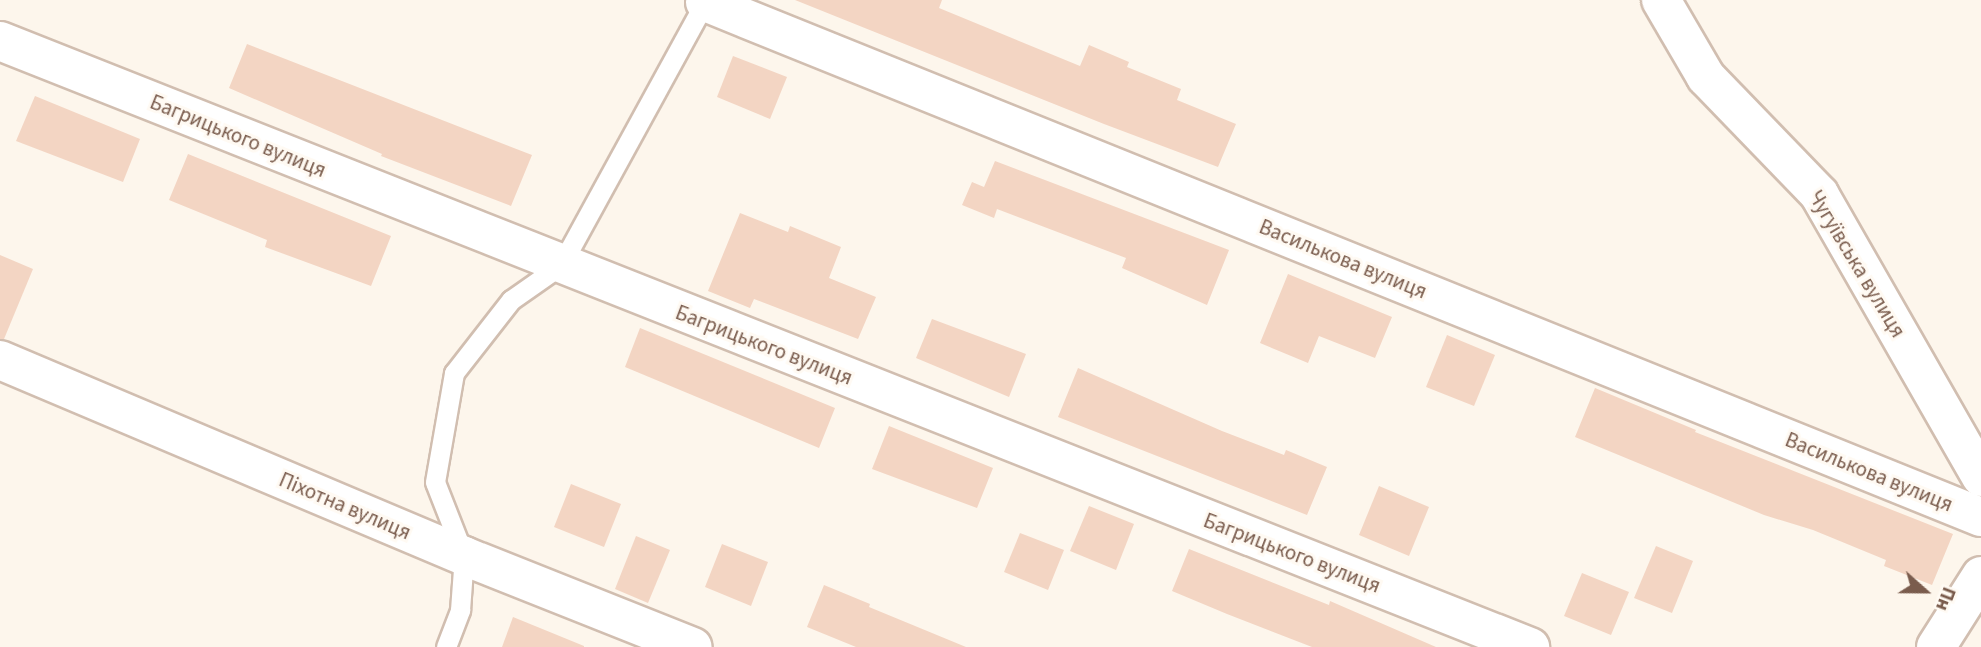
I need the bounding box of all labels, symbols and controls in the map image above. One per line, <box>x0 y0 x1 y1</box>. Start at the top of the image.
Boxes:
street label: Багрицького вулиця <box>146 89 330 183</box>
street label: Чугуївська вулиця <box>1803 186 1911 342</box>
street label: Василькова вулиця <box>1256 214 1430 304</box>
street label: Багрицького вулиця <box>672 300 856 390</box>
street label: Василькова вулиця <box>1782 427 1956 517</box>
street label: Піхотна вулиця <box>275 467 415 545</box>
street label: Багрицького вулиця <box>1200 508 1384 598</box>
north arrow <box>1890 556 1960 626</box>
text: Пн <box>1928 583 1962 615</box>

